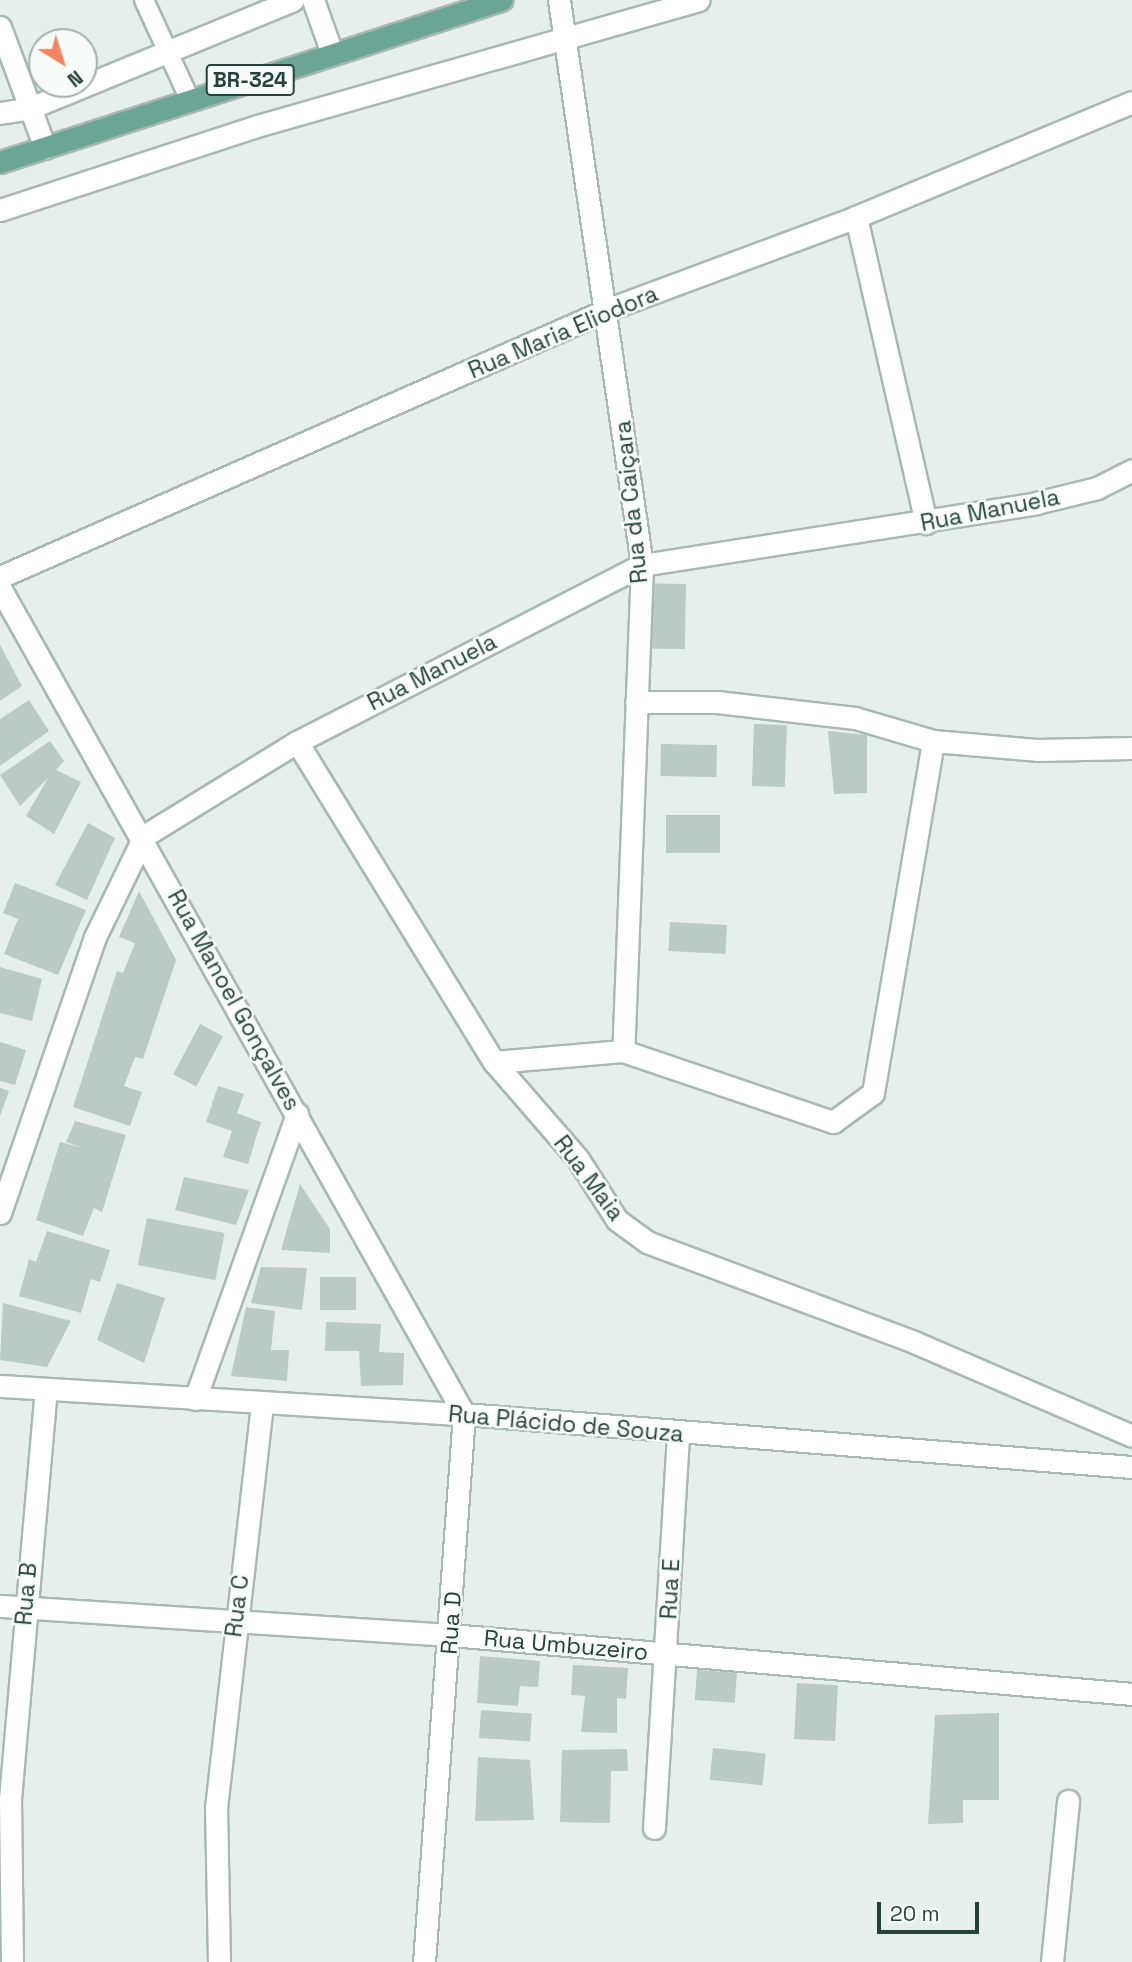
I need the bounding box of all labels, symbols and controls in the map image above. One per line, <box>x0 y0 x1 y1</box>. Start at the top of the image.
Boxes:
north arrow <box>28 28 98 98</box>
road number: BR-324 <box>204 62 296 98</box>
text: N <box>62 65 88 92</box>
street label: Rua Maria Eliodora <box>464 280 662 384</box>
street label: Rua da Caiçara <box>609 419 653 585</box>
street label: Rua Manuela <box>918 483 1062 537</box>
street label: Rua Manuela <box>363 628 501 716</box>
street label: Rua Manoel Gonçalves <box>162 885 306 1115</box>
street label: Rua Maia <box>548 1130 630 1226</box>
street label: Rua Plácido de Souza <box>447 1400 685 1448</box>
street label: Rua E <box>655 1558 685 1620</box>
street label: Rua B <box>10 1561 42 1627</box>
street label: Rua C <box>219 1573 255 1639</box>
street label: Rua D <box>435 1591 467 1655</box>
street label: Rua Umbuzeiro <box>483 1624 649 1666</box>
scale bar <box>880 1888 982 1932</box>
text: 20 m <box>890 1900 940 1927</box>

